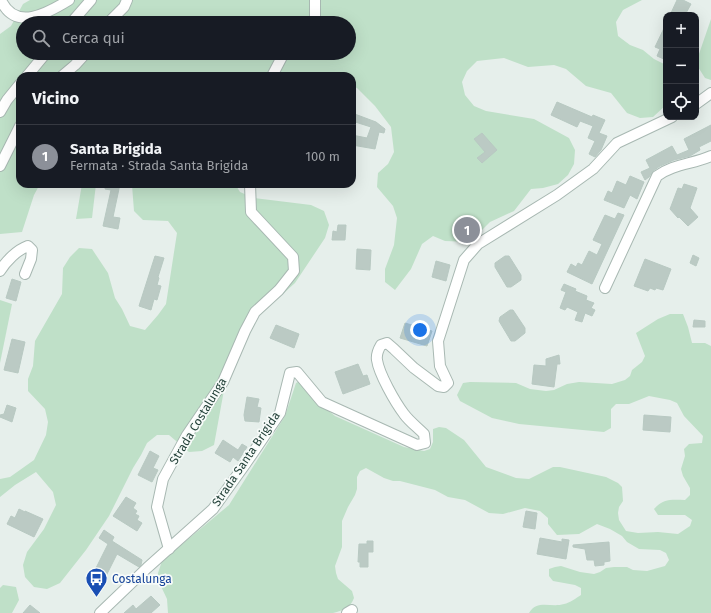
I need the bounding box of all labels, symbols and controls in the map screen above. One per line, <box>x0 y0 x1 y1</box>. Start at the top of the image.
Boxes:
map controls <box>663 12 699 120</box>
button: + <box>663 12 699 48</box>
search box <box>16 16 356 60</box>
icon: search <box>30 27 52 49</box>
text: Cerca qui <box>62 29 125 47</box>
button: − <box>663 48 699 84</box>
button: locate <box>663 84 699 120</box>
text: Vicino <box>32 88 79 109</box>
text: Santa Brigida <box>70 140 162 158</box>
text: 1 <box>42 149 48 164</box>
text: 100 m <box>305 149 340 164</box>
text: Fermata · Strada Santa Brigida <box>70 158 248 173</box>
pin: 1 <box>454 215 480 245</box>
your location <box>410 320 430 340</box>
street label: Strada Costalunga <box>167 375 229 467</box>
street label: Strada Santa Brigida <box>209 409 283 509</box>
bus stop icon: Costalunga <box>83 566 109 599</box>
place label: Costalunga <box>112 572 172 586</box>

